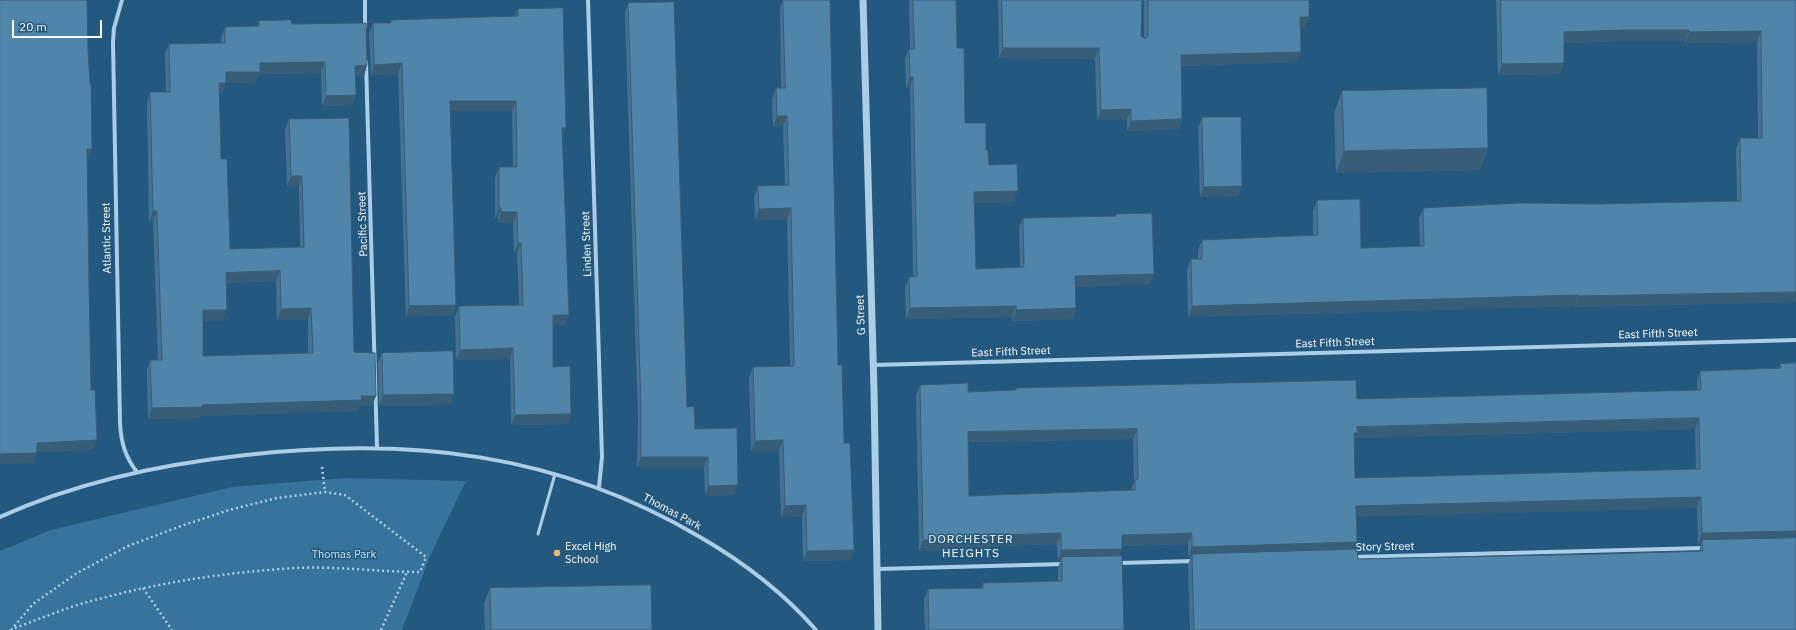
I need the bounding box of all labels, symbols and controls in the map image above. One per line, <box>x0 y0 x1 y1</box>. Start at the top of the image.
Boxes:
scale bar <box>14 12 104 38</box>
text: 20 m <box>19 19 47 34</box>
street label: Pacific Street <box>355 191 371 257</box>
street label: Atlantic Street <box>100 202 114 274</box>
street label: Linden Street <box>579 211 595 277</box>
street label: G Street <box>854 295 868 335</box>
street label: East Fifth Street <box>1618 326 1698 342</box>
street label: East Fifth Street <box>1295 335 1375 351</box>
street label: East Fifth Street <box>971 344 1051 360</box>
street label: Thomas Park <box>640 491 704 533</box>
district label: DORCHESTER HEIGHTS <box>928 533 1014 561</box>
place label: Excel High School <box>565 540 617 566</box>
street label: Story Street <box>1356 540 1414 554</box>
park label: Thomas Park <box>312 548 376 562</box>
marker: Excel High School <box>552 548 562 558</box>

